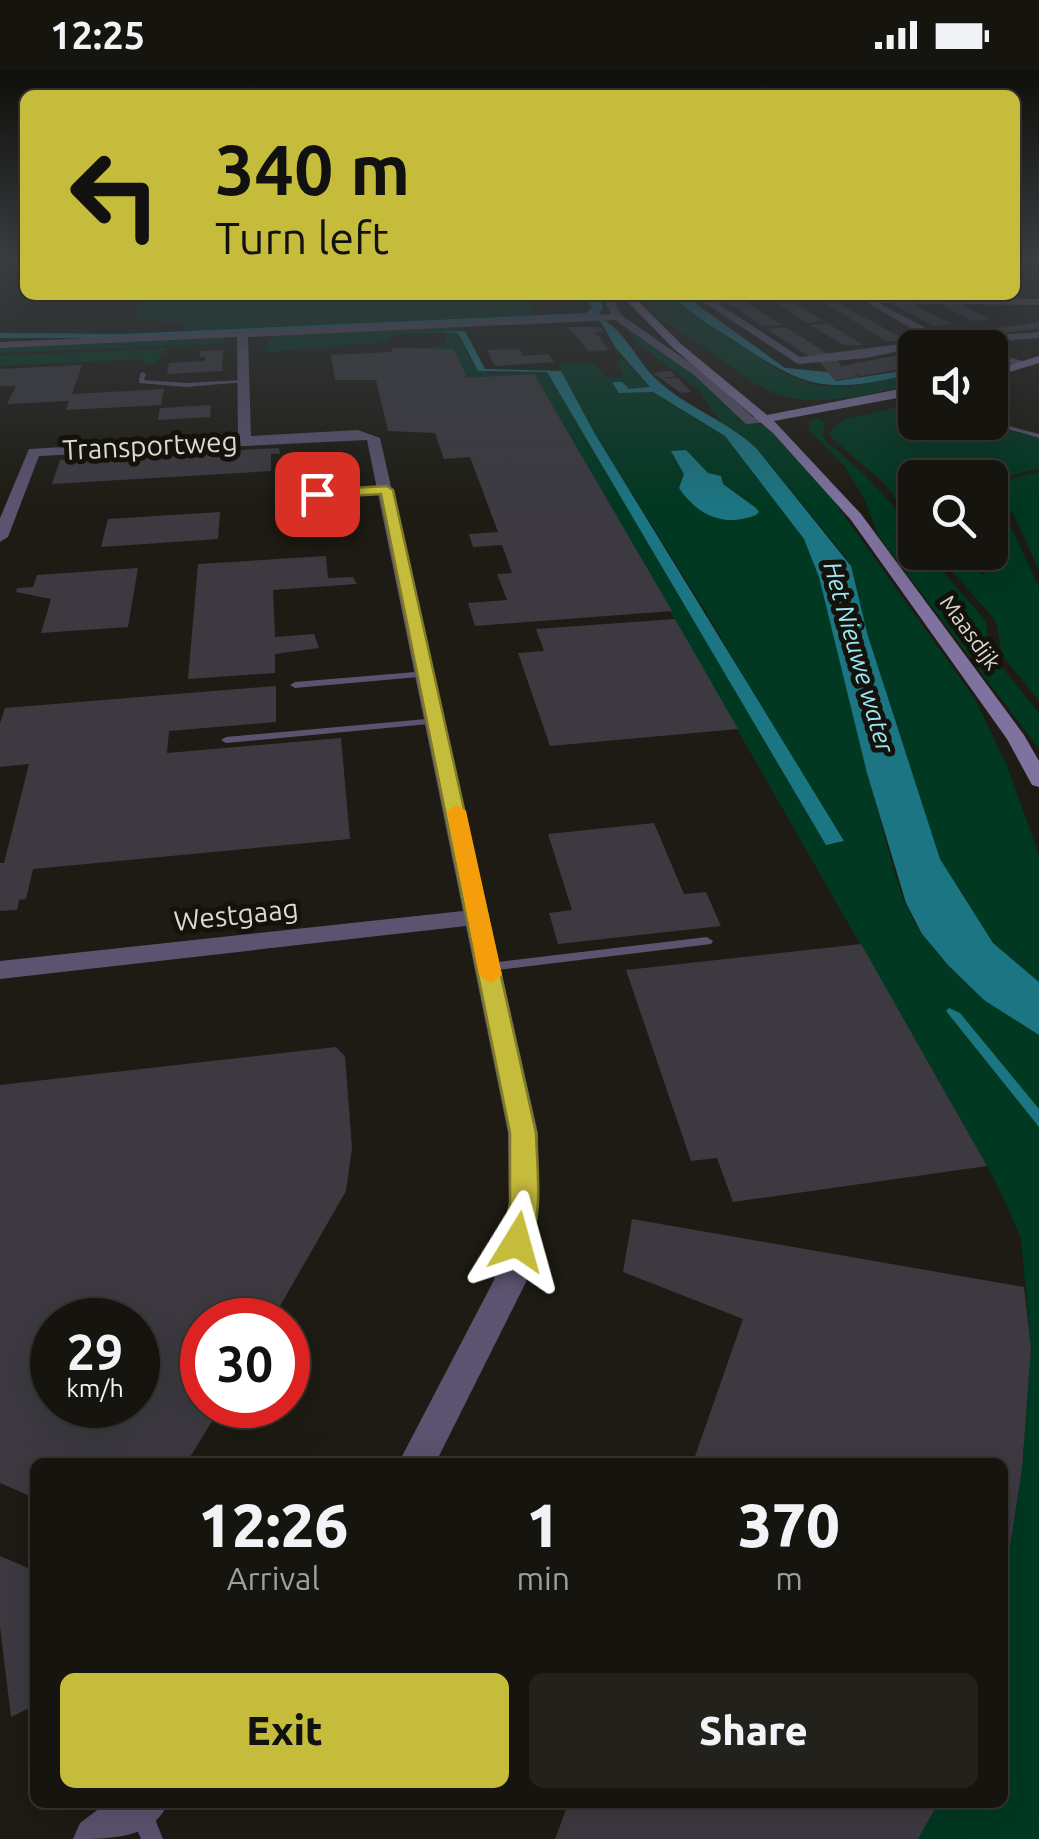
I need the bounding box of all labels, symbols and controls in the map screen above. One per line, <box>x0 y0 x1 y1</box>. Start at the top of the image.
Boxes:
text: 12:25 <box>50 14 145 56</box>
icon: left <box>50 130 180 260</box>
text: 340 m <box>215 130 410 208</box>
text: Turn left <box>215 212 389 263</box>
map controls <box>898 330 1008 570</box>
button: sound <box>898 330 1008 440</box>
street label: Transportweg <box>62 425 238 465</box>
pin <box>275 452 360 537</box>
button: search <box>898 460 1008 570</box>
icon: arrive <box>290 467 345 522</box>
water label: Het Nieuwe water <box>818 558 900 757</box>
street label: Maasdijk <box>936 590 1006 674</box>
street label: Westgaag <box>172 892 300 936</box>
position arrow <box>465 1190 569 1294</box>
speed limit sign: 30 <box>180 1298 310 1428</box>
text: 29 <box>67 1323 123 1379</box>
text: km/h <box>66 1374 124 1402</box>
text: 12:26 <box>198 1491 348 1558</box>
text: 1 <box>526 1491 560 1558</box>
text: 370 <box>738 1491 840 1558</box>
text: Arrival <box>227 1560 320 1596</box>
text: min <box>516 1560 570 1596</box>
text: m <box>775 1560 803 1596</box>
button: Exit <box>60 1673 509 1788</box>
button: Share <box>529 1673 978 1788</box>

